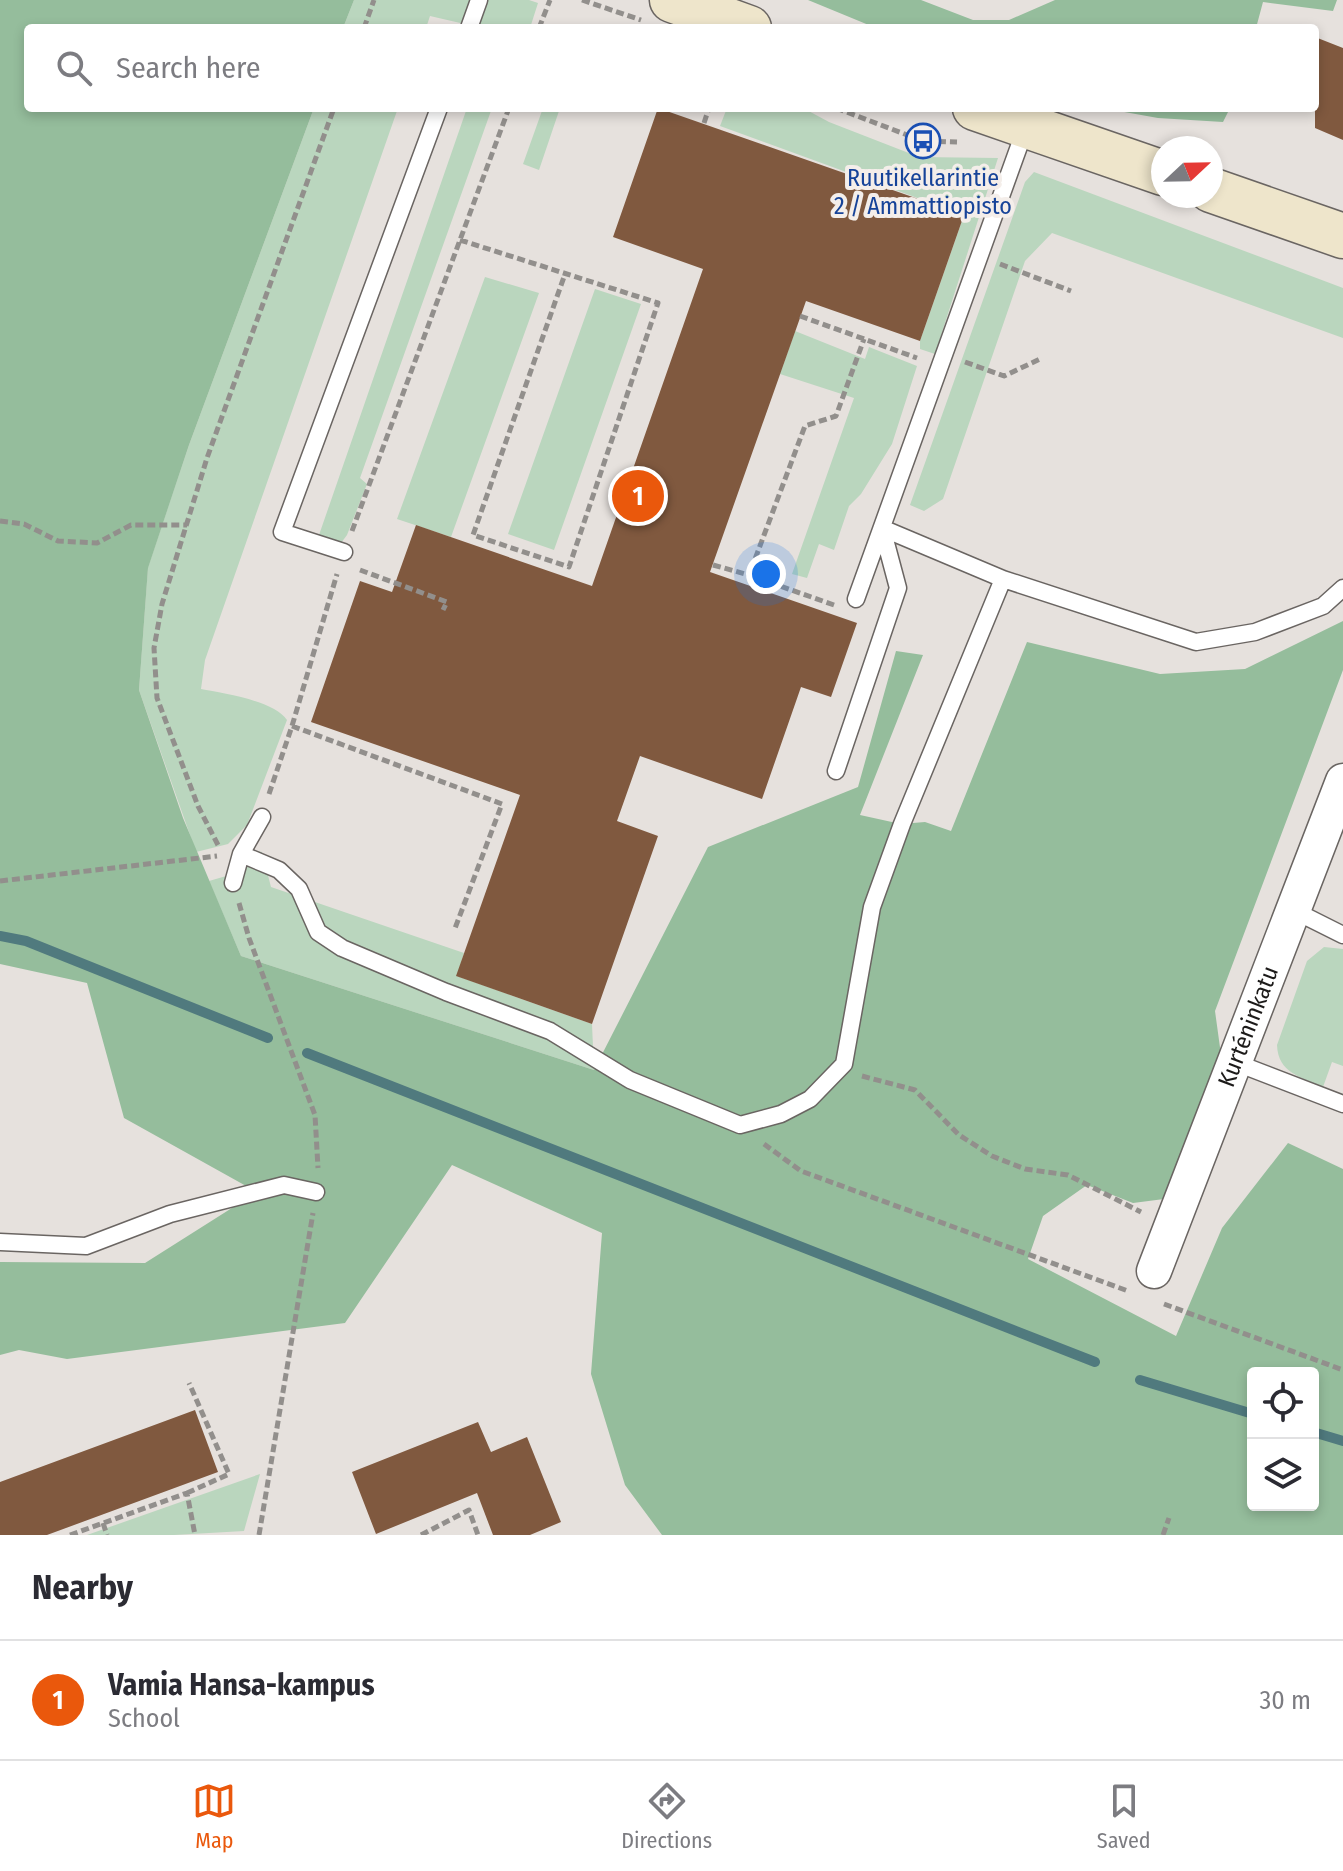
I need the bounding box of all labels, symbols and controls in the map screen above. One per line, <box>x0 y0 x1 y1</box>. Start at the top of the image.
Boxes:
search box <box>24 24 1319 112</box>
icon: search <box>52 46 96 90</box>
text: Search here <box>116 50 261 86</box>
bus stop icon: Ruutikellarintie 2 / Ammattiopisto <box>904 122 942 160</box>
north arrow <box>1151 136 1223 208</box>
place label: Ruutikellarintie 2 / Ammattiopisto <box>834 164 1012 220</box>
pin: 1 <box>612 466 664 526</box>
your location <box>746 554 786 594</box>
street label: Kurténinkatu <box>1212 962 1284 1091</box>
map controls <box>1247 1367 1319 1511</box>
button: locate <box>1247 1367 1319 1439</box>
button: layers <box>1247 1439 1319 1511</box>
text: Nearby <box>32 1567 133 1608</box>
text: Vamia Hansa-kampus <box>108 1667 375 1703</box>
text: 1 <box>53 1685 64 1716</box>
text: 30 m <box>1260 1685 1311 1716</box>
text: School <box>108 1703 180 1734</box>
tab: Map <box>192 1779 236 1854</box>
tab: Directions <box>621 1779 712 1854</box>
tab: Saved <box>1097 1779 1151 1854</box>

